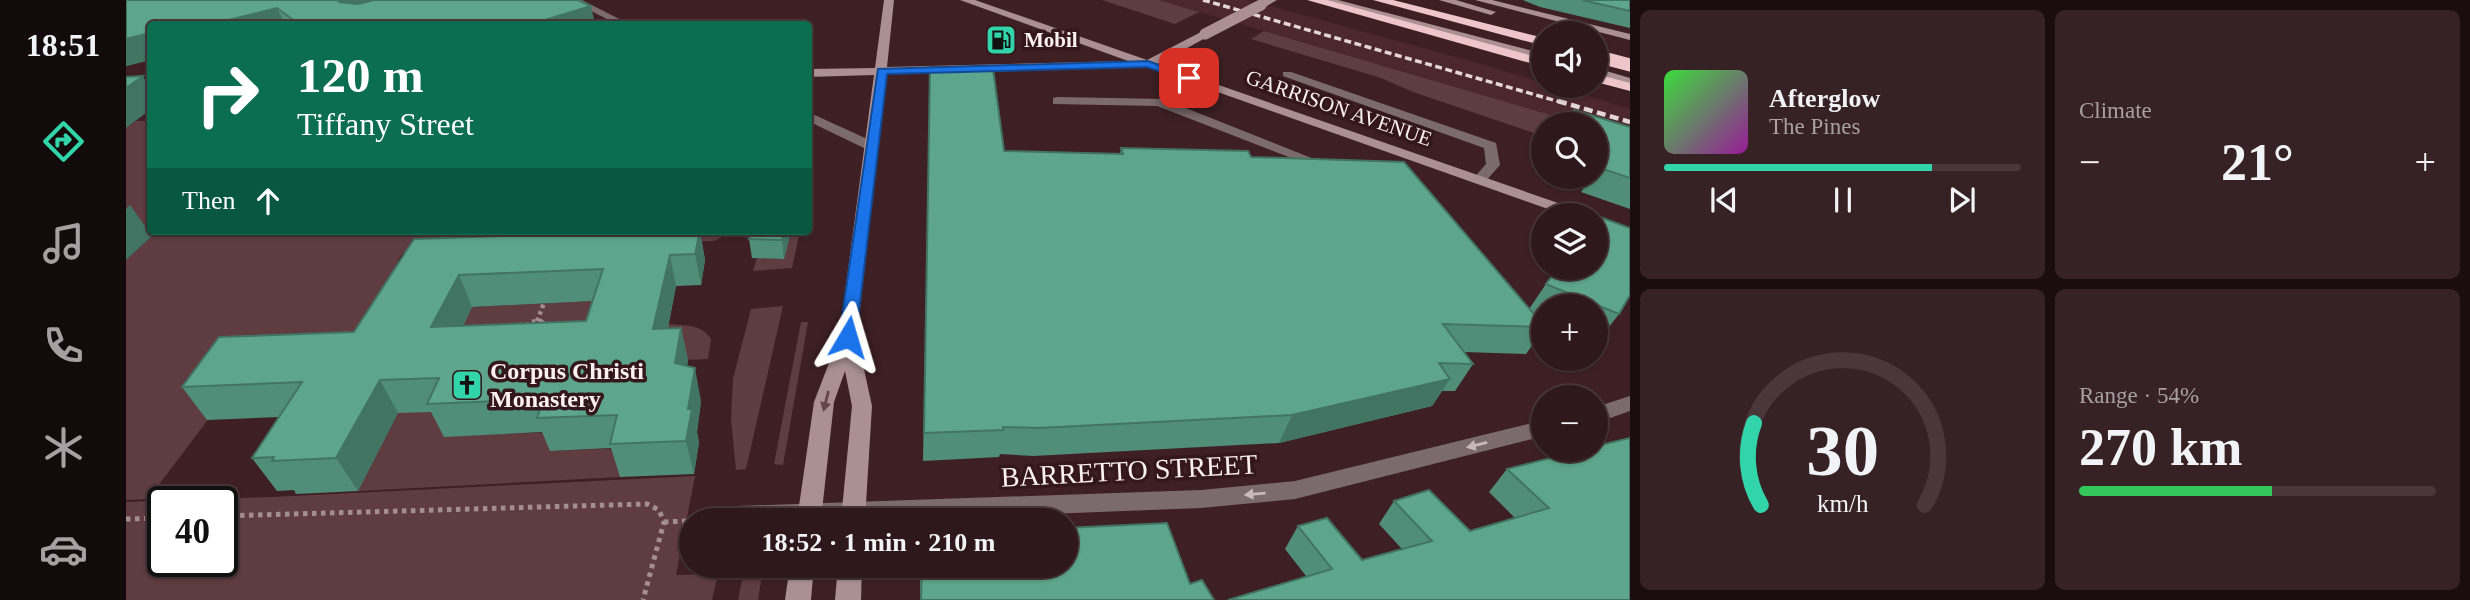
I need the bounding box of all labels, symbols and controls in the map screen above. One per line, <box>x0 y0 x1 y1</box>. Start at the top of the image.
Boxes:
map controls <box>1531 21 1608 462</box>
button: sound <box>1531 21 1608 98</box>
fuel station icon: Mobil <box>984 23 1018 57</box>
text: 18:51 <box>26 27 100 63</box>
place label: Mobil <box>1024 28 1078 52</box>
text: 120 m <box>297 48 424 103</box>
pin <box>1159 48 1219 108</box>
icon: right <box>182 49 273 140</box>
icon: arrive <box>1170 59 1208 97</box>
street label: GARRISON AVENUE <box>1243 65 1435 151</box>
text: Afterglow <box>1769 84 1880 113</box>
text: Climate <box>2079 98 2152 123</box>
text: Tiffany Street <box>297 106 474 142</box>
button: search <box>1531 112 1608 189</box>
text: The Pines <box>1769 114 1860 139</box>
icon: directions <box>39 117 88 166</box>
text: 21° <box>2221 134 2294 191</box>
text: − <box>2079 141 2100 183</box>
text: + <box>2415 141 2436 183</box>
icon: previous <box>1705 181 1743 219</box>
icon: pause <box>1824 181 1862 219</box>
icon: next <box>1943 181 1981 219</box>
icon: ahead <box>249 182 287 220</box>
text: Then <box>182 186 235 215</box>
button: layers <box>1531 203 1608 280</box>
icon: music <box>39 219 88 268</box>
button: + <box>1531 294 1608 371</box>
position arrow <box>811 300 885 374</box>
icon: phone <box>39 321 88 370</box>
place label: Corpus Christi Monastery <box>490 358 644 412</box>
church icon: Corpus Christi Monastery <box>450 368 484 402</box>
text: Range · 54% <box>2079 383 2199 408</box>
button: − <box>1531 385 1608 462</box>
one-way arrow <box>820 391 831 413</box>
text: 30 <box>1806 411 1879 492</box>
text: 270 km <box>2079 419 2242 476</box>
icon: climate <box>39 423 88 472</box>
one-way arrow <box>1466 440 1488 451</box>
street label: BARRETTO STREET <box>1000 448 1258 493</box>
speed limit sign: 40 <box>147 486 238 577</box>
one-way arrow <box>1244 489 1266 500</box>
text: km/h <box>1817 490 1869 517</box>
icon: car <box>39 525 88 574</box>
text: 18:52 · 1 min · 210 m <box>762 528 996 557</box>

